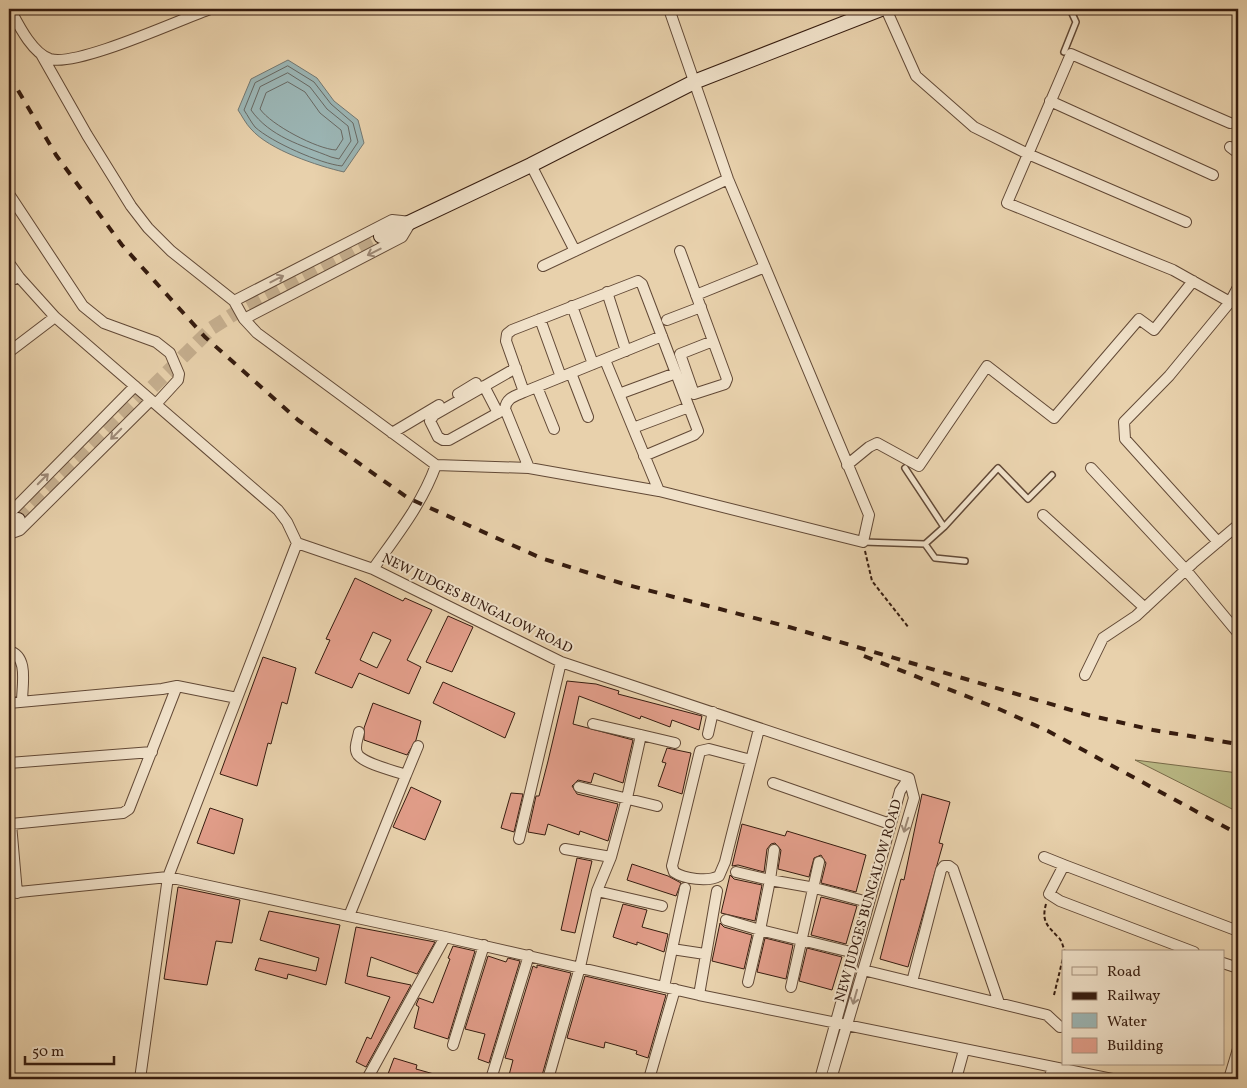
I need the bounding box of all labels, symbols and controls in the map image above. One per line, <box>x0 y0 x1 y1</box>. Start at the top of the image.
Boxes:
one-way arrow <box>367 247 382 257</box>
one-way arrow <box>270 274 285 284</box>
one-way arrow <box>110 428 122 440</box>
one-way arrow <box>37 473 49 485</box>
street label: NEW JUDGES BUNGALOW ROAD <box>378 549 576 659</box>
street label: NEW JUDGES BUNGALOW ROAD <box>831 797 907 1005</box>
one-way arrow <box>900 816 910 832</box>
legend <box>1062 950 1224 1066</box>
text: Road <box>1107 962 1141 983</box>
text: Railway <box>1107 986 1160 1007</box>
one-way arrow <box>849 989 859 1005</box>
text: Water <box>1107 1012 1147 1033</box>
scale bar <box>25 1033 114 1065</box>
text: Building <box>1107 1036 1164 1057</box>
text: 50 m <box>32 1042 64 1063</box>

